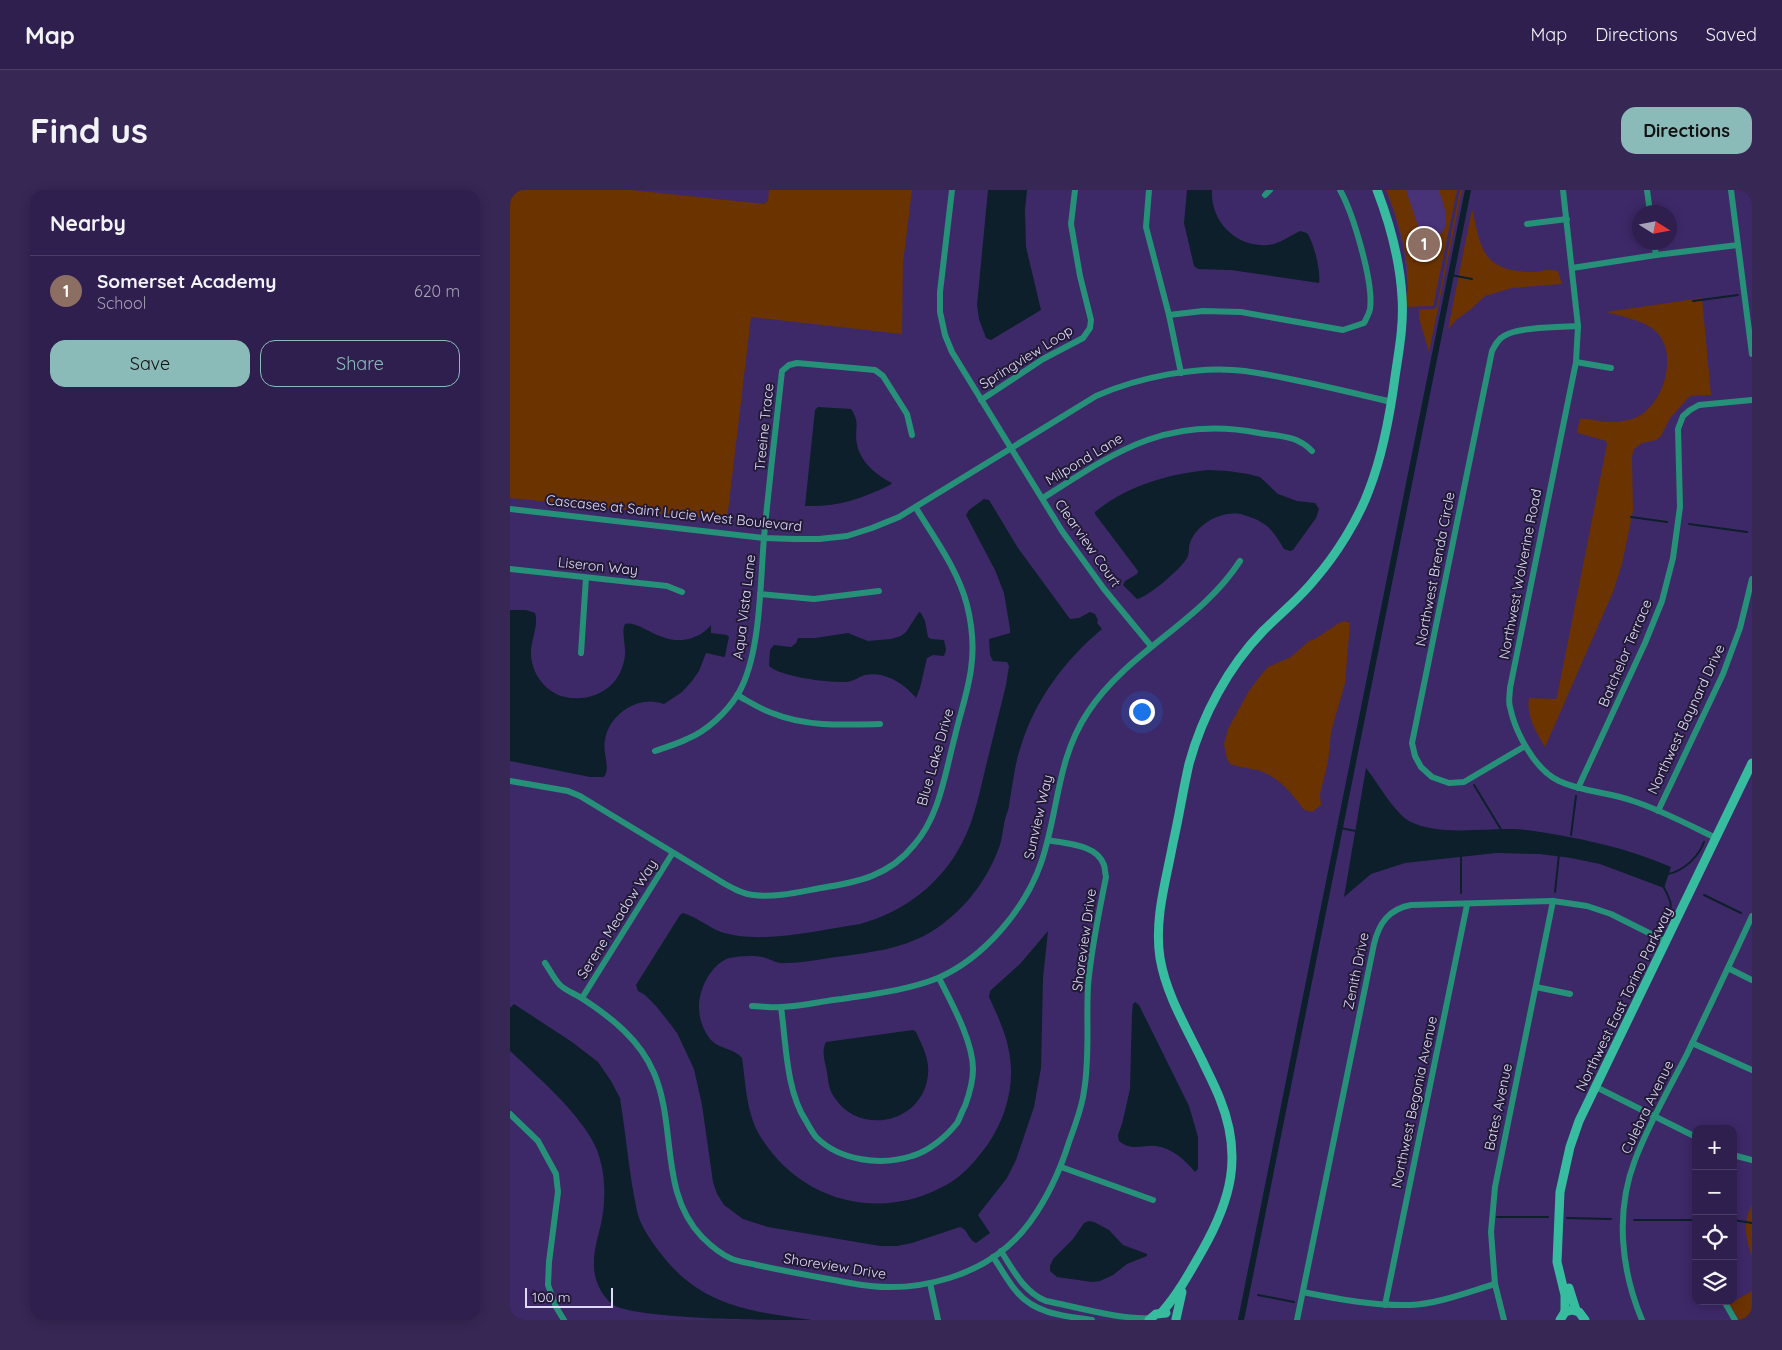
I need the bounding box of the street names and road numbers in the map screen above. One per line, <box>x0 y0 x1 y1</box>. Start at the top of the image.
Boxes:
street label: Springview Loop <box>976 321 1076 393</box>
street label: Treeine Trace <box>750 382 778 472</box>
street label: Milpond Lane <box>1042 429 1126 489</box>
street label: Northwest Wolverine Road <box>1495 487 1545 661</box>
street label: Northwest Brenda Circle <box>1411 490 1459 648</box>
street label: Cascases at Saint Lucie West Boulevard <box>545 491 803 535</box>
street label: Clearview Court <box>1051 496 1125 591</box>
street label: Liseron Way <box>557 553 639 579</box>
street label: Aqua Vista Lane <box>729 553 759 661</box>
street label: Batchelor Terrace <box>1594 596 1656 709</box>
street label: Northwest Baynard Drive <box>1643 641 1729 797</box>
street label: Blue Lake Drive <box>913 706 958 808</box>
street label: Sunview Way <box>1020 773 1056 861</box>
street label: Serene Meadow Way <box>573 856 661 982</box>
street label: Shoreview Drive <box>1068 887 1100 993</box>
street label: Northwest East Torino Parkway <box>1572 904 1676 1094</box>
street label: Zenith Drive <box>1339 931 1373 1011</box>
street label: Northwest Begonia Avenue <box>1387 1014 1441 1190</box>
street label: Culebra Avenue <box>1617 1057 1677 1157</box>
street label: Bates Avenue <box>1480 1062 1516 1152</box>
street label: Shoreview Drive <box>782 1249 888 1283</box>

